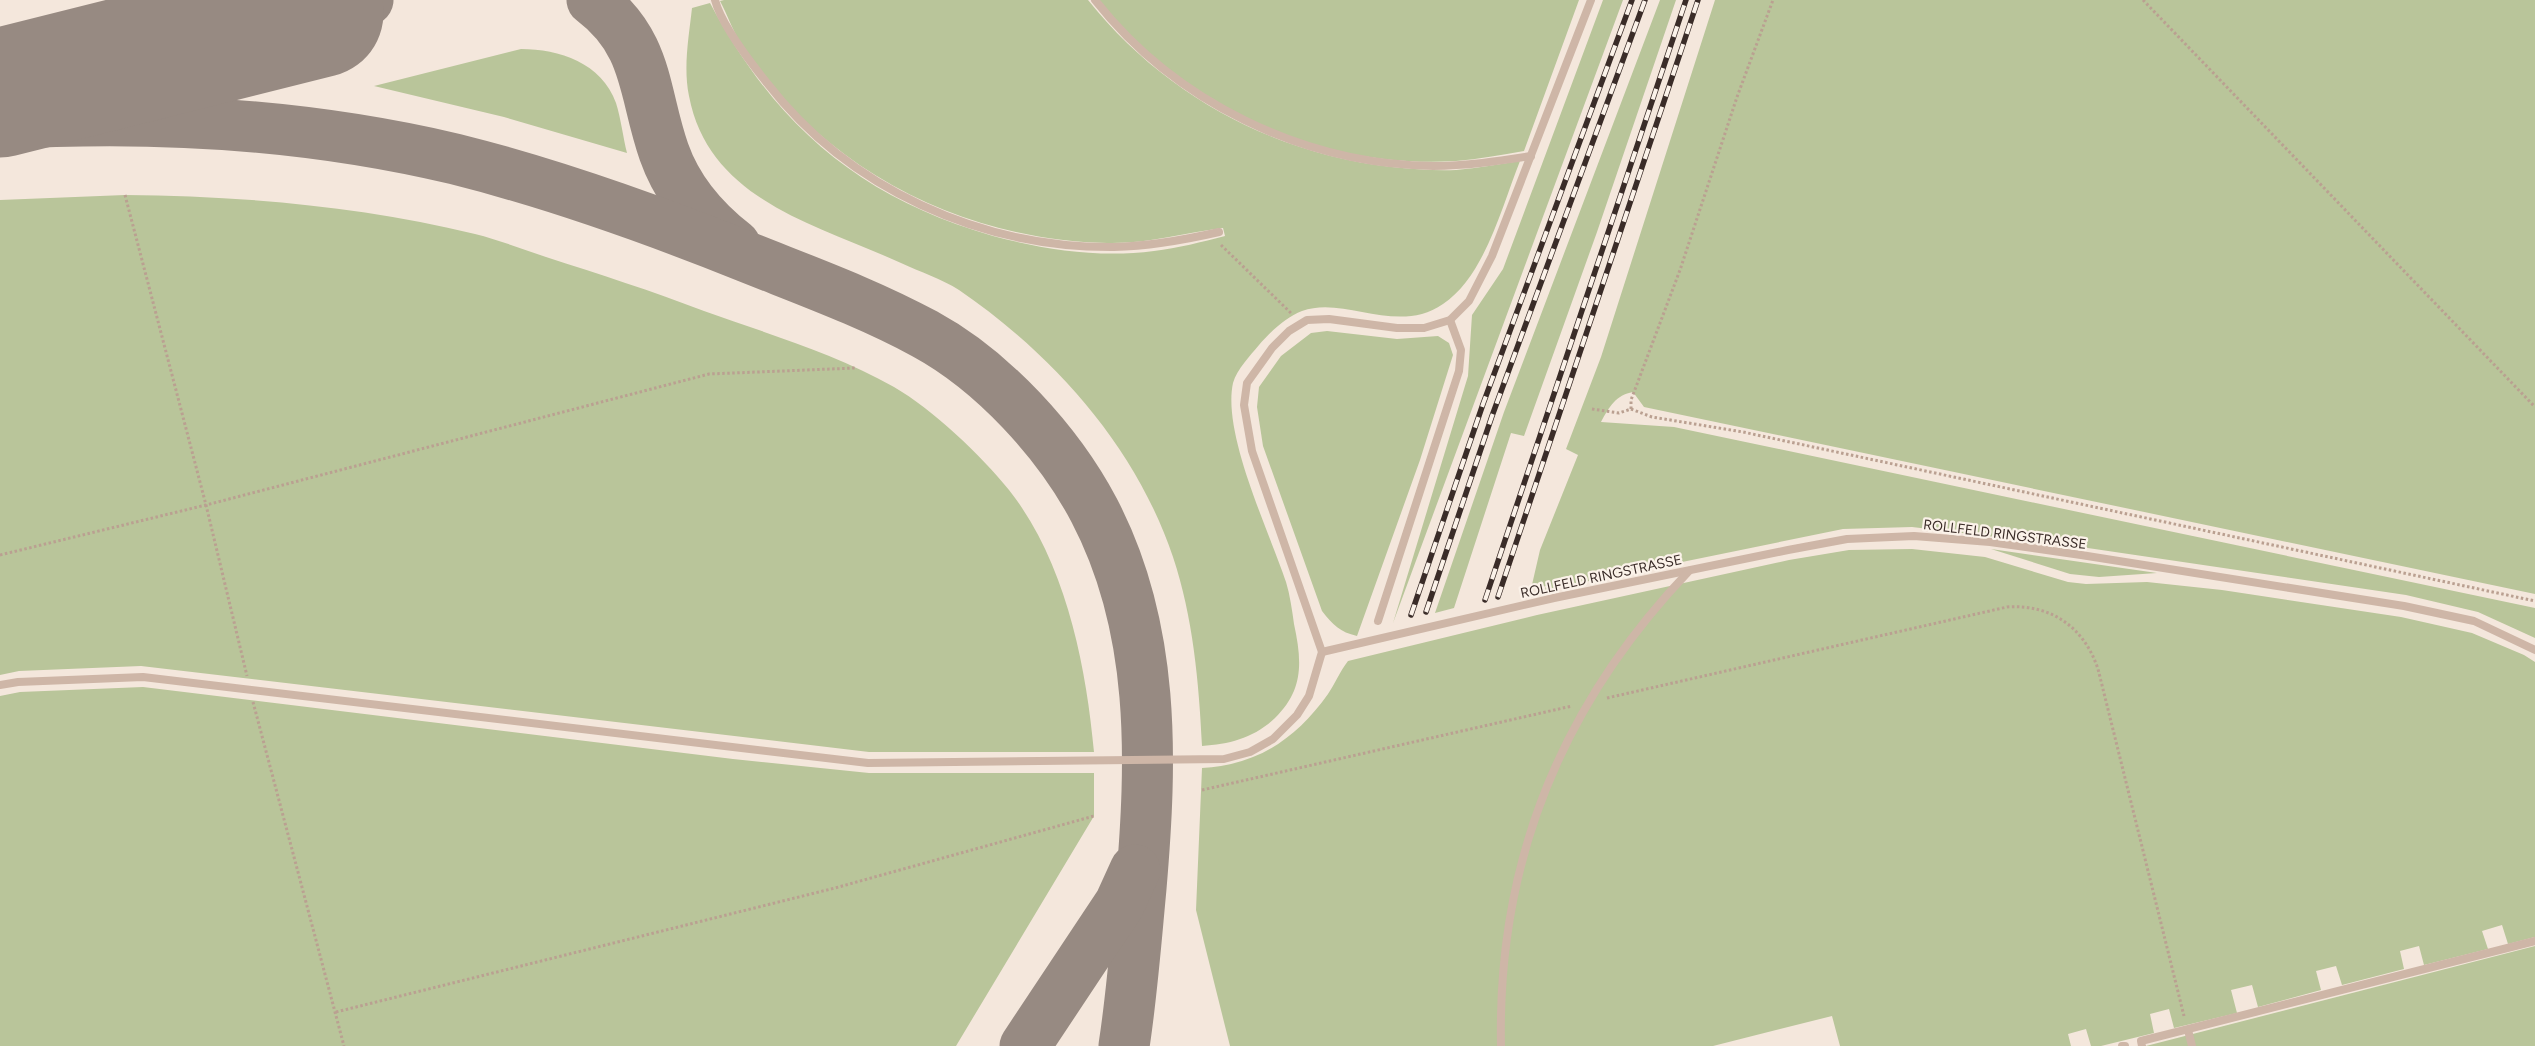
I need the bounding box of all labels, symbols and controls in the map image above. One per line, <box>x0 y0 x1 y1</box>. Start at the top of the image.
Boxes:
street label: ROLLFELD RINGSTRASSE <box>1922 516 2088 553</box>
street label: ROLLFELD RINGSTRASSE <box>1519 551 1683 602</box>

